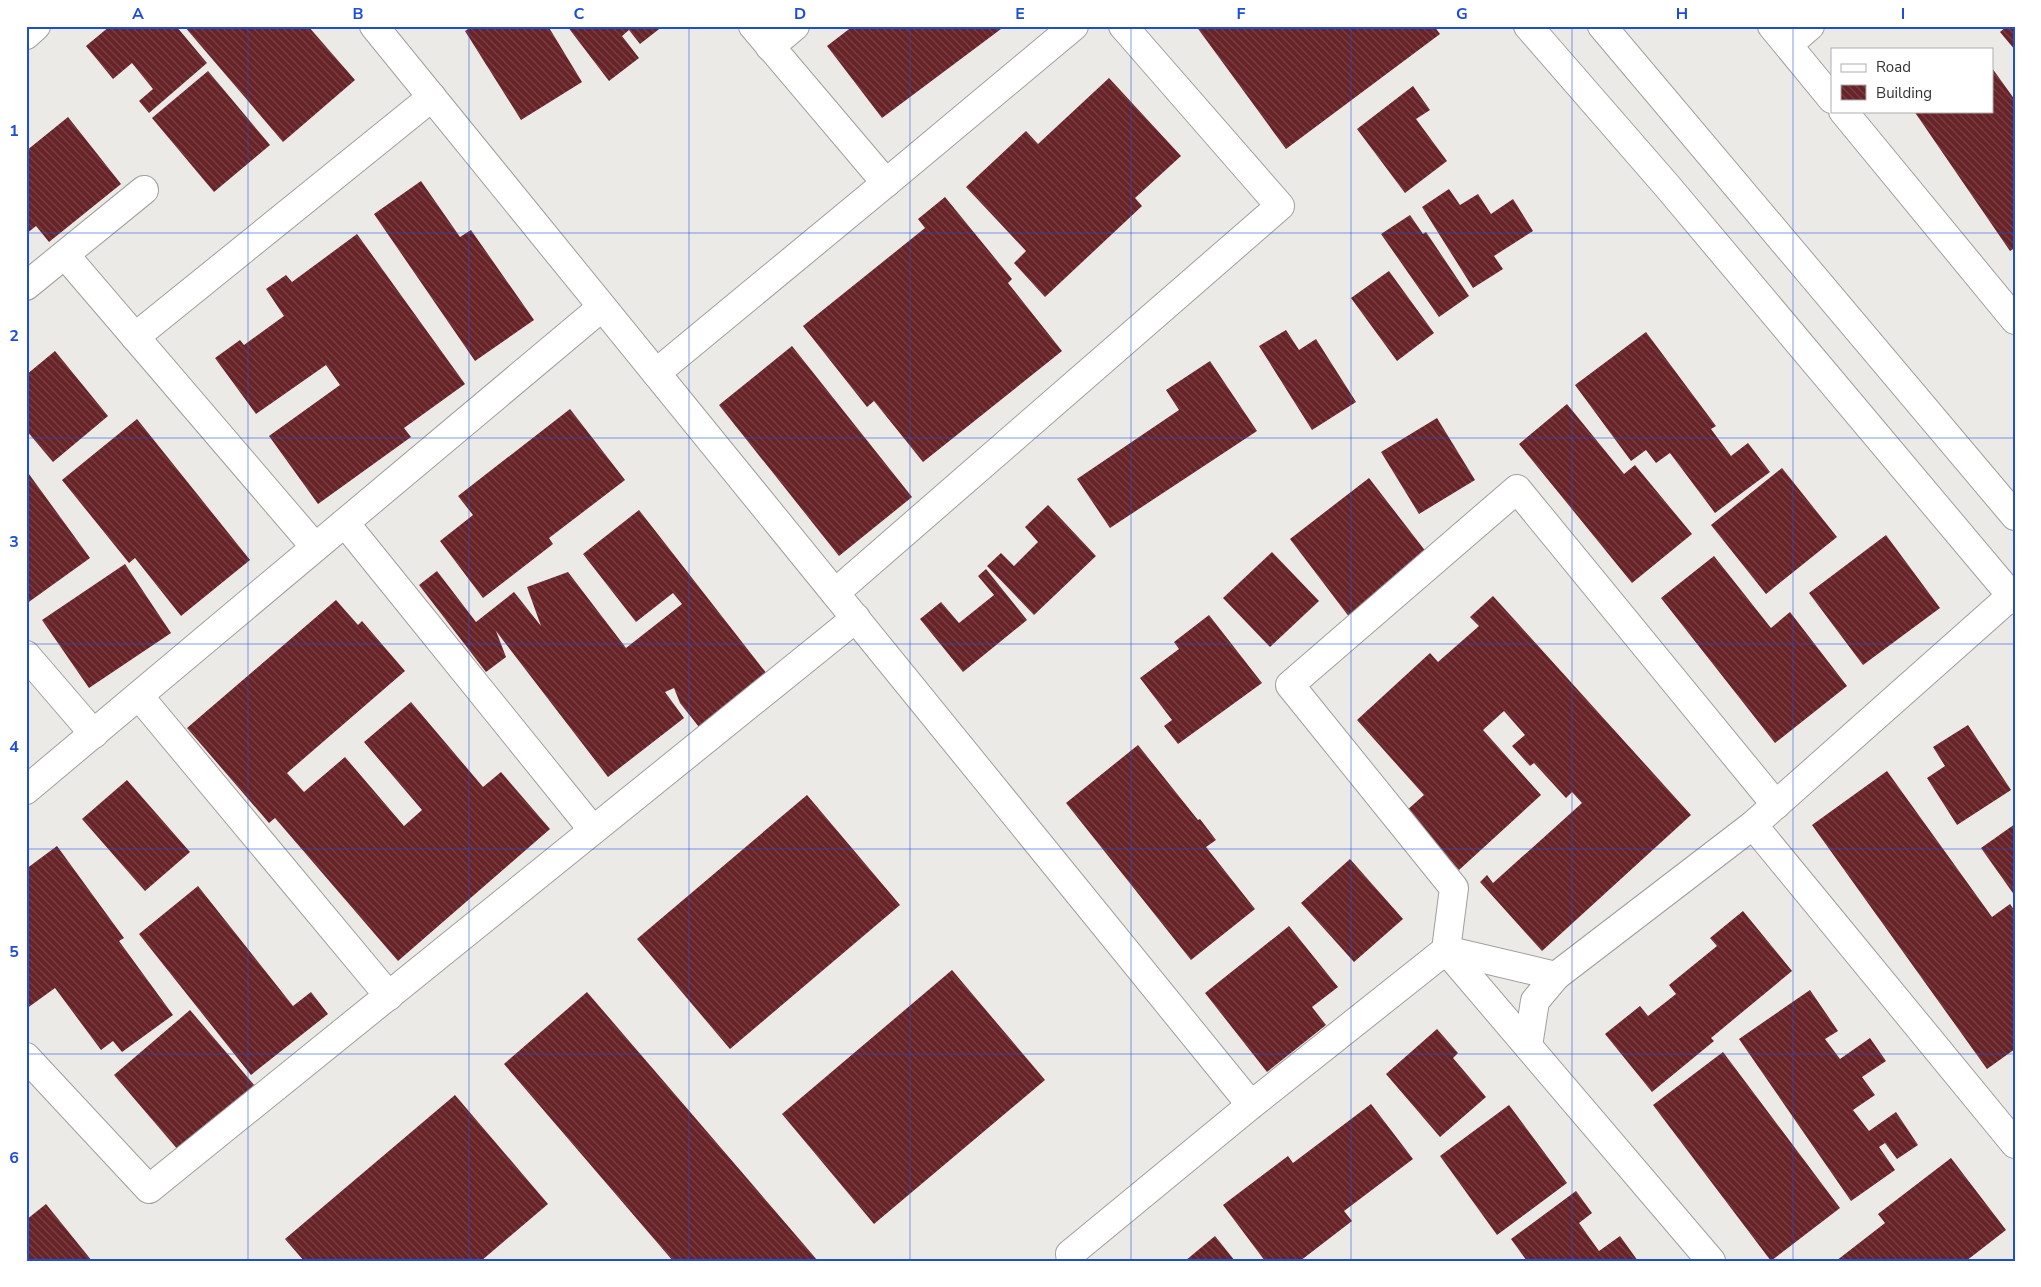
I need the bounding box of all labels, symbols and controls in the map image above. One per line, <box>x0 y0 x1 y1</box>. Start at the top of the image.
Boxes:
text: A <box>132 3 144 25</box>
text: B <box>352 3 364 25</box>
text: C <box>574 3 585 25</box>
text: D <box>794 3 806 25</box>
text: E <box>1015 3 1025 25</box>
text: F <box>1237 3 1246 25</box>
text: G <box>1456 3 1468 25</box>
text: H <box>1676 3 1688 25</box>
text: I <box>1901 3 1905 25</box>
legend <box>1831 48 1994 112</box>
text: Road <box>1876 57 1911 77</box>
text: Building <box>1876 83 1932 103</box>
text: 1 <box>9 120 19 142</box>
text: 2 <box>9 325 19 347</box>
text: 3 <box>9 531 19 553</box>
text: 4 <box>9 736 19 758</box>
text: 5 <box>9 941 19 963</box>
text: 6 <box>9 1147 19 1169</box>

